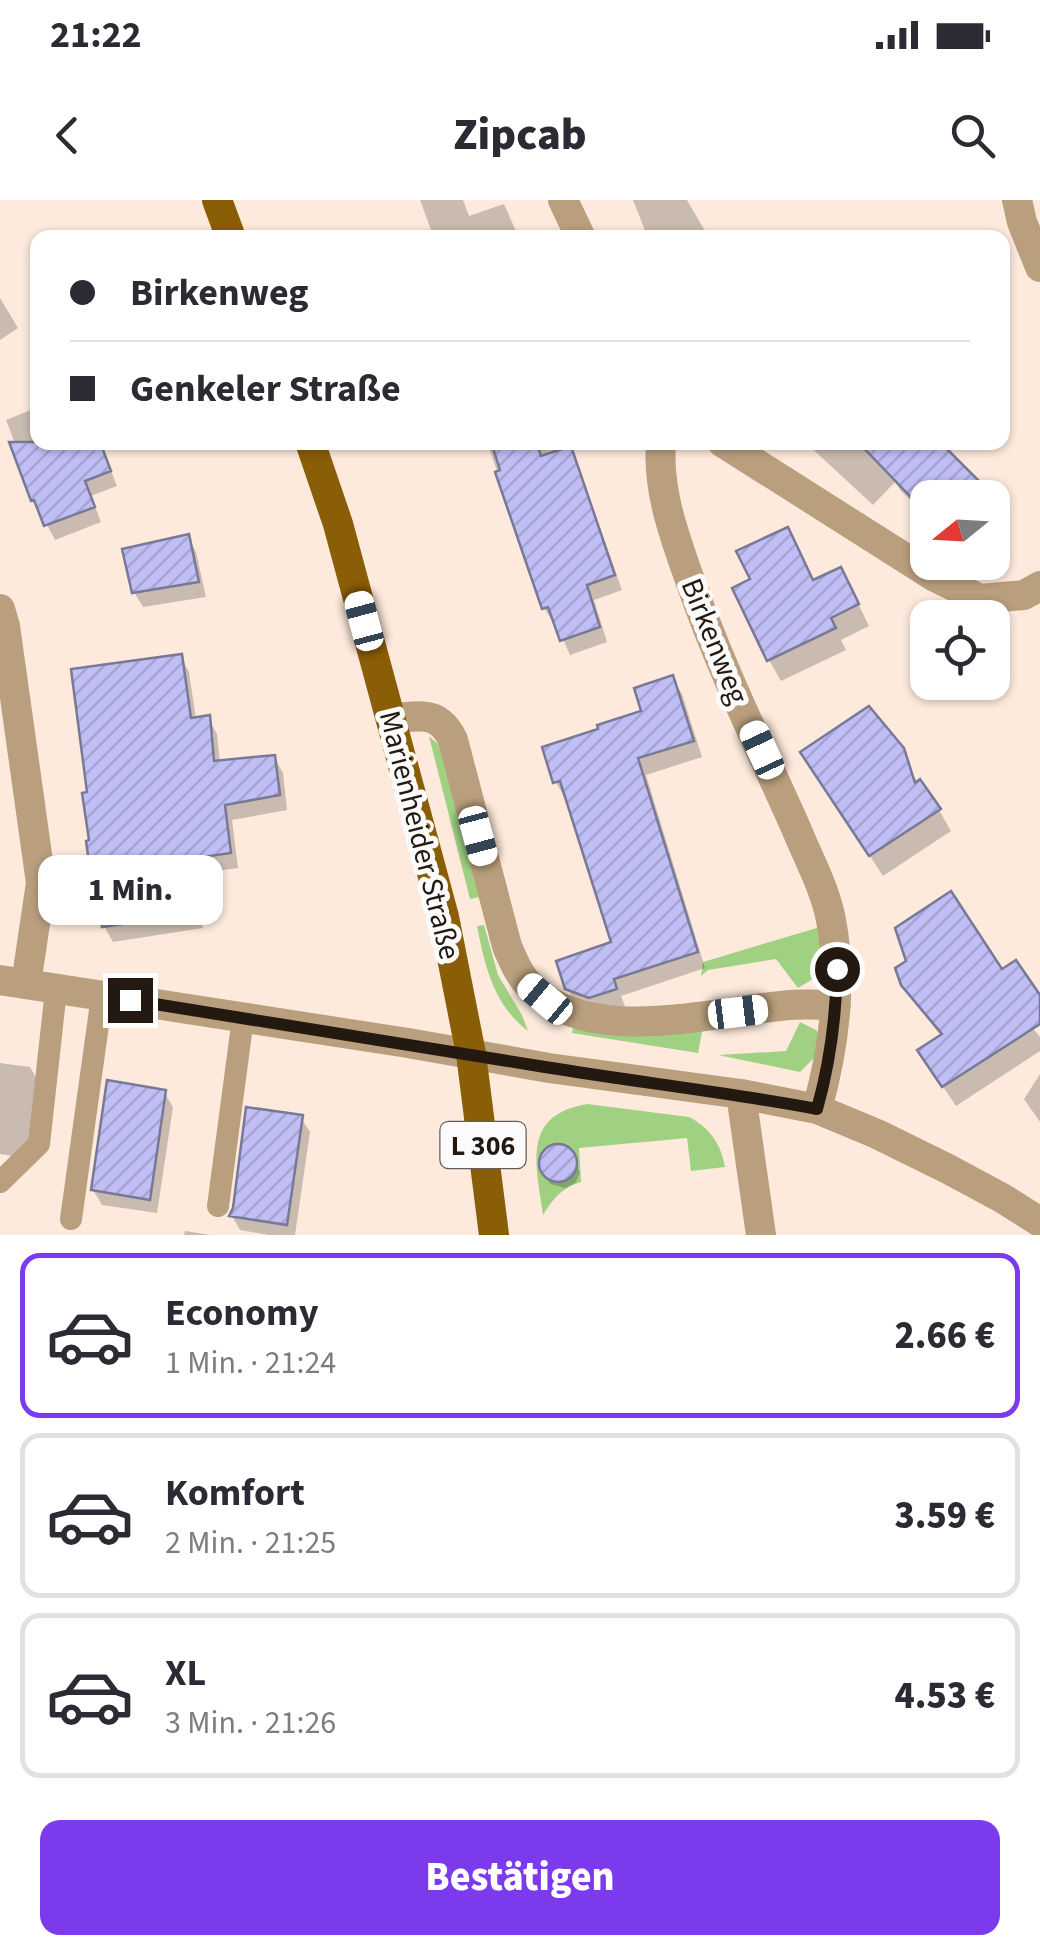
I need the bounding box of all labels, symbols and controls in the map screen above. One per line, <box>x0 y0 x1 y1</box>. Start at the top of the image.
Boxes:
text: 21:22 <box>50 8 142 62</box>
text: Zipcab <box>453 103 587 167</box>
icon: back <box>40 108 95 163</box>
icon: search <box>945 108 1000 163</box>
text: Birkenweg <box>130 266 309 320</box>
text: Genkeler Straße <box>130 362 401 416</box>
north arrow <box>910 480 1010 580</box>
map controls <box>910 480 1010 700</box>
street label: Birkenweg <box>670 572 759 711</box>
car <box>342 588 386 654</box>
button: locate <box>910 600 1010 700</box>
street label: Marienheider Straße <box>368 706 471 964</box>
car <box>736 716 788 784</box>
car <box>456 803 500 869</box>
callout: 1 Min. <box>38 855 222 925</box>
text: 1 Min. <box>88 867 173 913</box>
route start <box>815 947 860 992</box>
car <box>512 968 578 1030</box>
route end <box>108 978 153 1023</box>
car <box>706 993 770 1031</box>
road number: L 306 <box>440 1122 526 1168</box>
text: Economy <box>165 1286 318 1340</box>
icon: car <box>45 1291 135 1381</box>
text: 2.66 € <box>894 1309 995 1363</box>
text: 1 Min. · 21:24 <box>165 1340 336 1386</box>
text: Komfort <box>165 1466 305 1520</box>
icon: car <box>45 1471 135 1561</box>
text: 3.59 € <box>894 1489 995 1543</box>
text: 2 Min. · 21:25 <box>165 1520 336 1566</box>
text: XL <box>165 1646 206 1700</box>
icon: car <box>45 1651 135 1741</box>
text: 4.53 € <box>894 1669 995 1723</box>
text: 3 Min. · 21:26 <box>165 1700 336 1746</box>
button: Bestätigen <box>40 1820 1000 1935</box>

